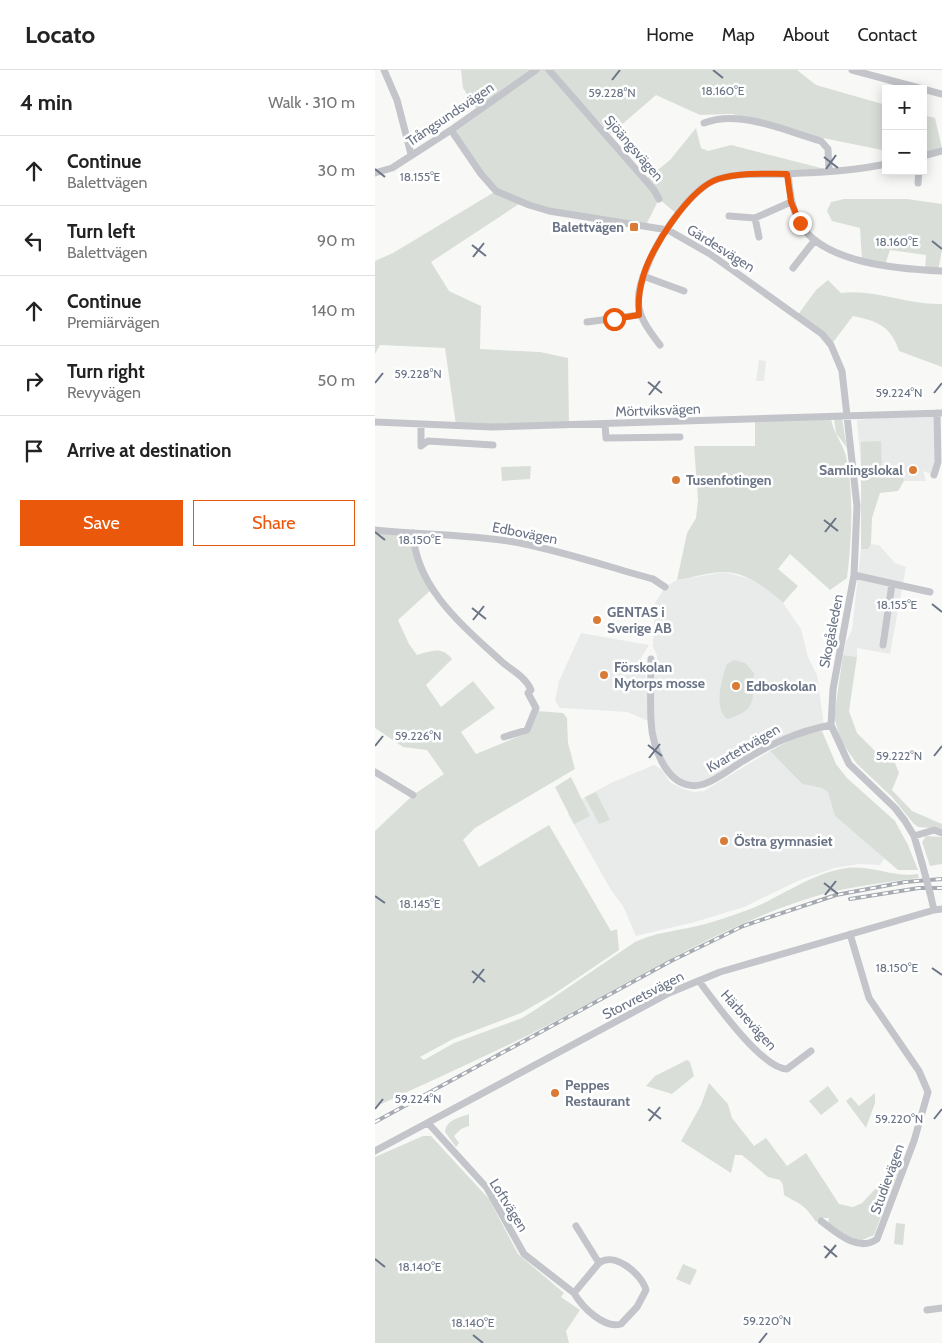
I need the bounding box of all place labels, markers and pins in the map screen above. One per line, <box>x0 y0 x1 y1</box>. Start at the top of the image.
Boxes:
place label: Balettvägen <box>552 218 624 236</box>
marker: Balettvägen <box>628 221 640 233</box>
place label: Samlingslokal <box>819 461 903 479</box>
marker: Samlingslokal <box>907 464 919 476</box>
place label: Tusenfotingen <box>686 471 772 489</box>
marker: Tusenfotingen <box>670 474 682 486</box>
place label: GENTAS i Sverige AB <box>607 603 672 637</box>
marker: GENTAS i Sverige AB <box>591 614 603 626</box>
place label: Förskolan Nytorps mosse <box>614 658 705 692</box>
marker: Förskolan Nytorps mosse <box>598 669 610 681</box>
place label: Edboskolan <box>746 677 817 695</box>
marker: Edboskolan <box>730 680 742 692</box>
place label: Östra gymnasiet <box>734 832 833 850</box>
marker: Östra gymnasiet <box>718 835 730 847</box>
place label: Peppes Restaurant <box>565 1076 630 1110</box>
marker: Peppes Restaurant <box>549 1087 561 1099</box>

